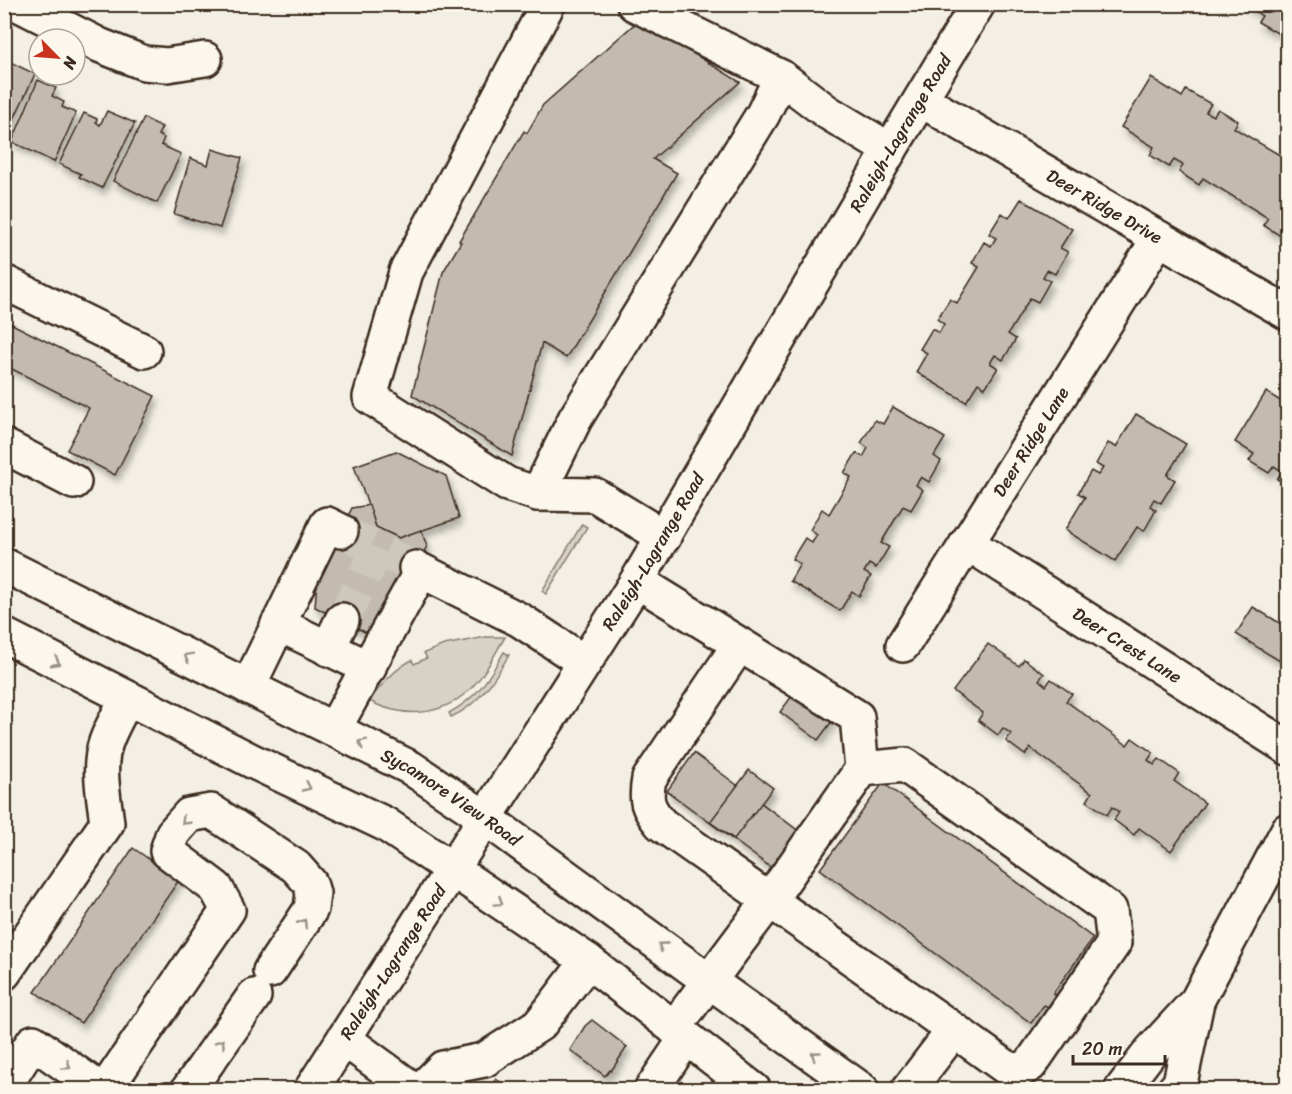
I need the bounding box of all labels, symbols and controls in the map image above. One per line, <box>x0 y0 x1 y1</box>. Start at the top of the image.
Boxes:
north arrow <box>27 27 87 87</box>
street label: Raleigh-Lagrange Road <box>841 46 961 219</box>
text: N <box>54 51 86 75</box>
street label: Deer Ridge Drive <box>1040 160 1169 253</box>
street label: Deer Ridge Lane <box>984 380 1078 504</box>
street label: Raleigh-Lagrange Road <box>593 465 714 637</box>
street label: Deer Crest Lane <box>1066 598 1188 692</box>
one-way arrow <box>183 653 194 664</box>
one-way arrow <box>50 654 61 666</box>
one-way arrow <box>358 739 369 751</box>
street label: Sycamore View Road <box>375 739 529 856</box>
one-way arrow <box>301 780 312 792</box>
one-way arrow <box>181 814 191 825</box>
street label: Raleigh-Lagrange Road <box>331 876 456 1046</box>
one-way arrow <box>493 894 503 906</box>
one-way arrow <box>295 919 307 929</box>
one-way arrow <box>657 943 668 954</box>
scale bar <box>1073 1028 1164 1066</box>
text: 20 m <box>1082 1033 1122 1065</box>
one-way arrow <box>214 1039 225 1050</box>
one-way arrow <box>810 1051 821 1062</box>
one-way arrow <box>60 1059 71 1070</box>

